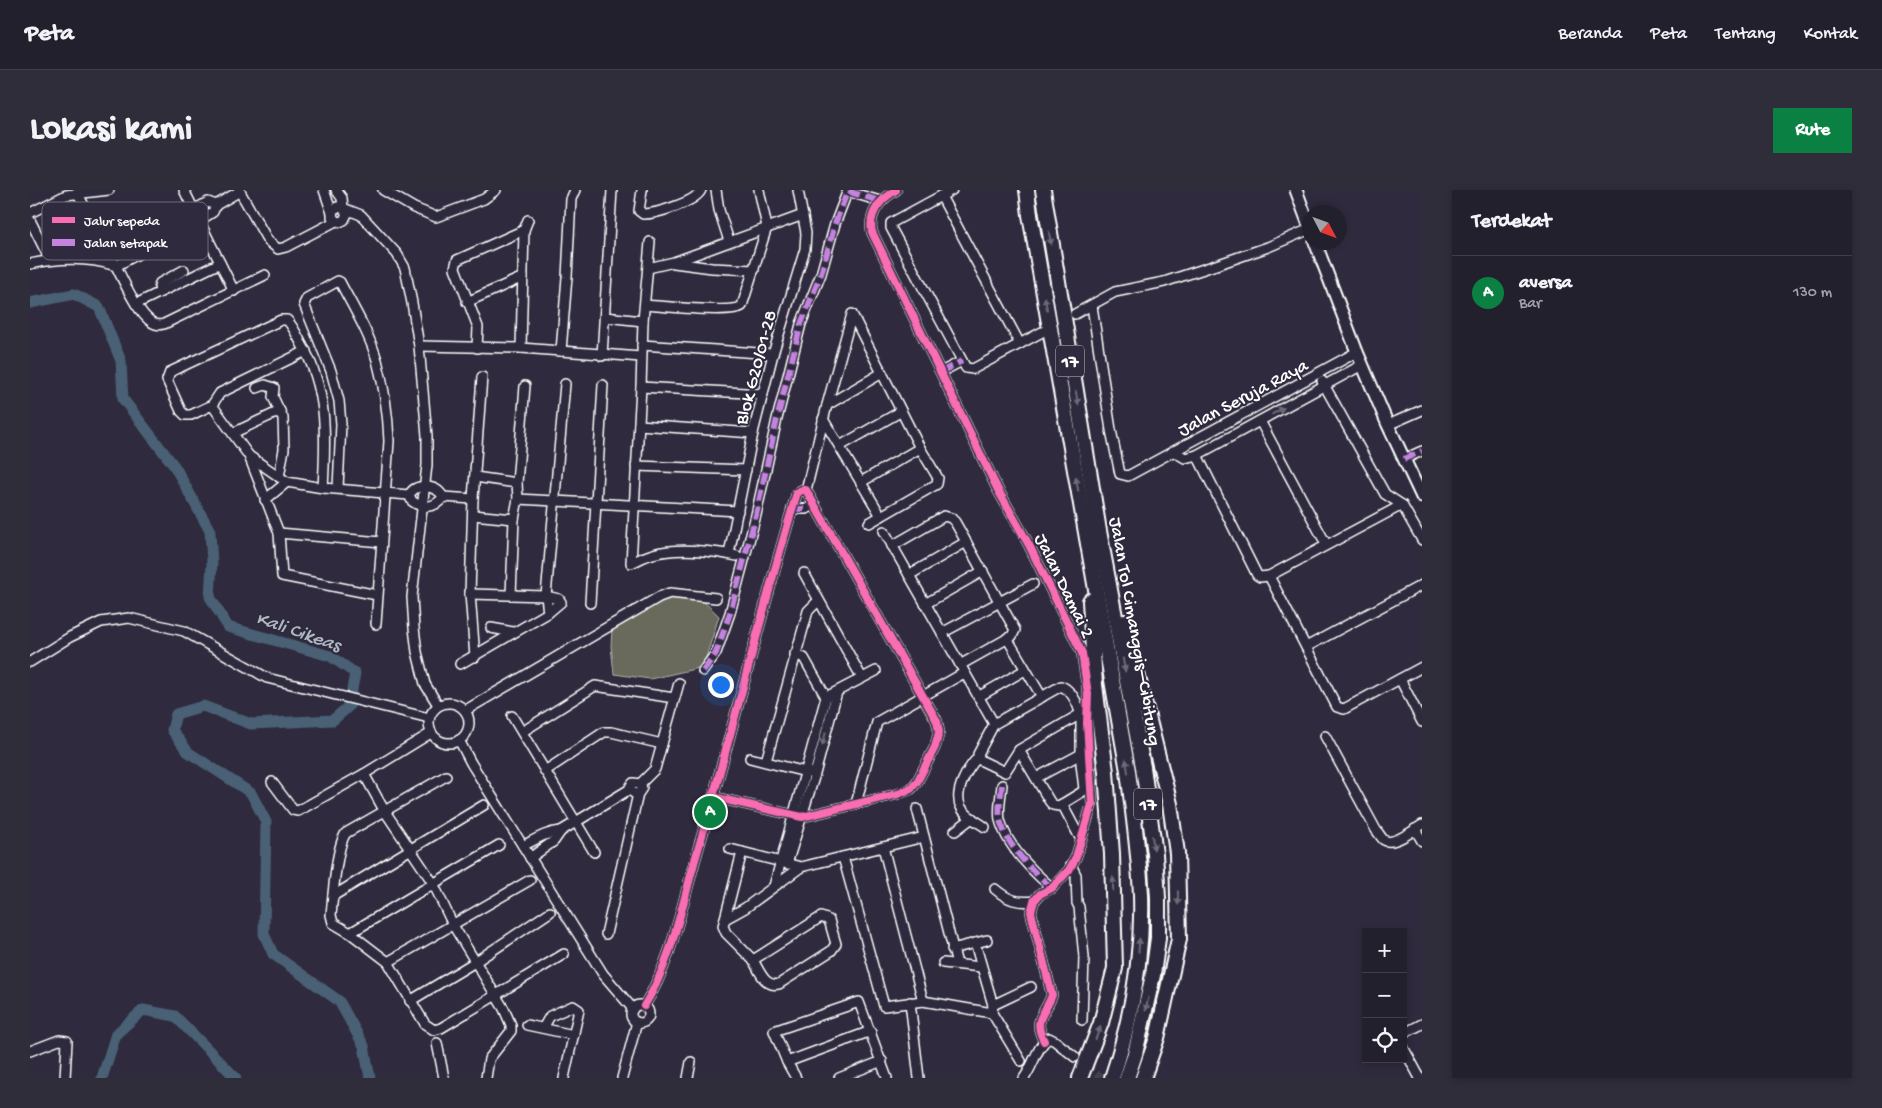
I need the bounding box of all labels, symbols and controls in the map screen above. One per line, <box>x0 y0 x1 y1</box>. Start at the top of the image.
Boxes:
text: Peta <box>25 20 74 49</box>
text: Beranda <box>1558 24 1622 45</box>
text: Peta <box>1650 24 1687 45</box>
text: Tentang <box>1715 24 1776 45</box>
text: Kontak <box>1804 24 1857 45</box>
button: Rute <box>1773 108 1852 153</box>
text: Lokasi kami <box>30 110 192 151</box>
legend <box>42 202 208 260</box>
north arrow <box>1302 205 1347 250</box>
text: Terdekat <box>1472 210 1551 235</box>
text: Jalur sepeda <box>84 214 161 231</box>
one-way arrow <box>1046 231 1054 247</box>
text: Jalan setapak <box>84 236 169 253</box>
text: aversa <box>1519 272 1572 295</box>
text: A <box>1483 284 1493 303</box>
text: 130 m <box>1793 284 1832 303</box>
text: Bar <box>1519 295 1542 314</box>
one-way arrow <box>1041 296 1049 312</box>
street label: Blok G20/01-28 <box>731 308 784 429</box>
road number: 17 <box>1056 346 1084 377</box>
street label: Jalan Seruja Raya <box>1175 354 1314 443</box>
one-way arrow <box>1073 391 1081 407</box>
one-way arrow <box>1271 407 1285 415</box>
one-way arrow <box>1073 475 1081 491</box>
street label: Jalan Tol Cimanggis–Cibitung <box>1102 516 1165 748</box>
street label: Jalan Damai 2 <box>1028 530 1098 643</box>
water label: Kali Cikeas <box>252 608 345 659</box>
one-way arrow <box>1120 657 1128 673</box>
your location <box>708 672 734 698</box>
one-way arrow <box>820 732 828 747</box>
one-way arrow <box>1122 758 1130 774</box>
road number: 17 <box>1134 788 1162 820</box>
pin: A <box>694 793 726 831</box>
one-way arrow <box>1149 835 1157 851</box>
one-way arrow <box>1108 876 1116 892</box>
one-way arrow <box>1174 890 1182 906</box>
map controls <box>1362 928 1407 1063</box>
button: + <box>1362 928 1407 973</box>
one-way arrow <box>1135 937 1143 953</box>
button: − <box>1362 973 1407 1018</box>
one-way arrow <box>1143 996 1151 1011</box>
button: locate <box>1362 1018 1407 1063</box>
one-way arrow <box>1094 1026 1102 1040</box>

